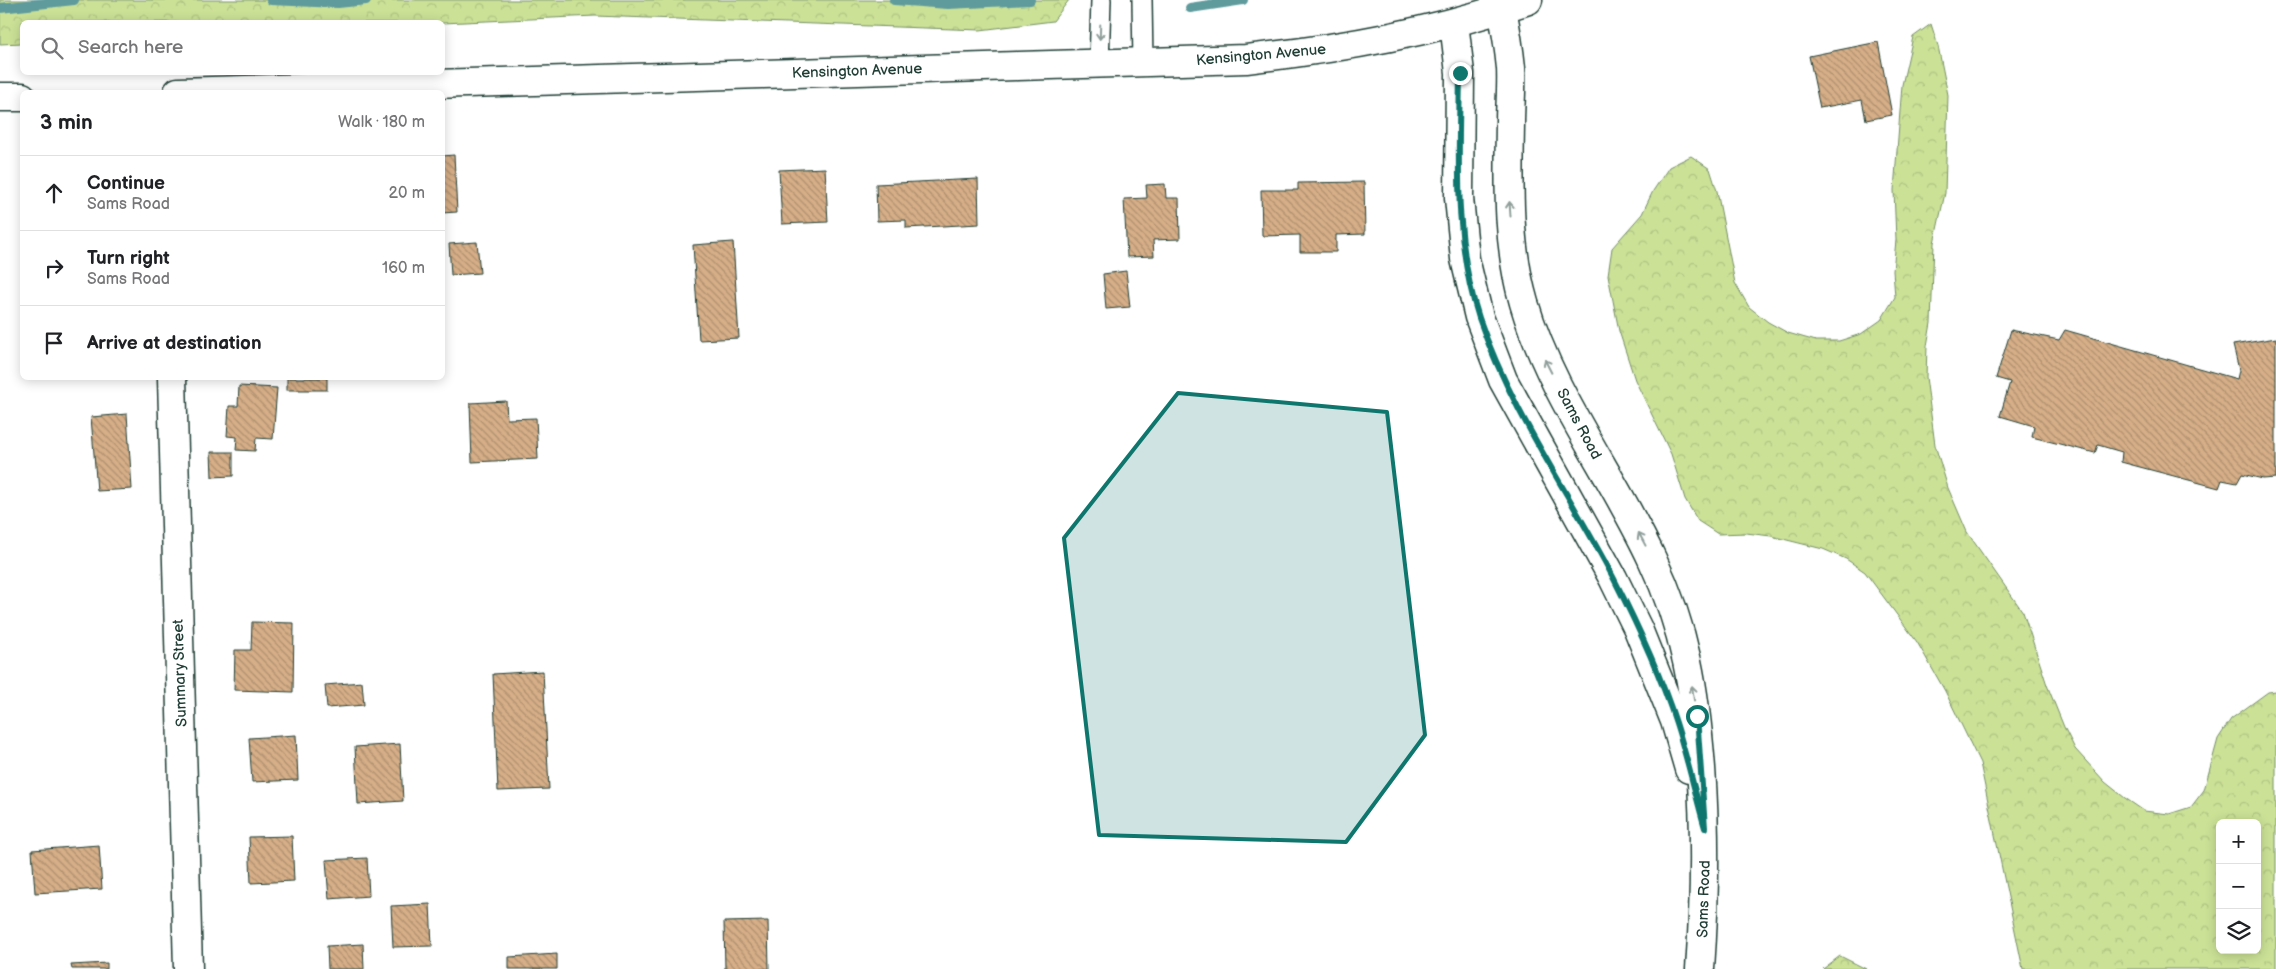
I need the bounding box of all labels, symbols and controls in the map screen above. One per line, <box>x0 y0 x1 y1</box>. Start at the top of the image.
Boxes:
search box <box>20 20 445 75</box>
one-way arrow <box>1095 24 1105 40</box>
icon: search <box>38 34 66 62</box>
text: Search here <box>78 36 183 59</box>
street label: Kensington Avenue <box>1195 40 1327 70</box>
street label: Kensington Avenue <box>791 59 923 83</box>
route end <box>1449 62 1472 85</box>
text: 3 min <box>40 110 93 135</box>
text: Walk · 180 m <box>338 113 425 132</box>
text: Continue <box>87 172 165 195</box>
icon: ahead <box>40 179 68 207</box>
text: 20 m <box>389 184 425 203</box>
text: Sams Road <box>87 195 170 214</box>
one-way arrow <box>1506 201 1515 217</box>
text: Turn right <box>87 247 170 270</box>
icon: right <box>40 254 68 282</box>
text: 160 m <box>382 259 425 278</box>
text: Sams Road <box>87 270 170 289</box>
icon: arrive <box>40 329 68 357</box>
text: Arrive at destination <box>87 332 262 355</box>
one-way arrow <box>1543 358 1553 373</box>
street label: Sams Road <box>1552 385 1606 463</box>
one-way arrow <box>1637 532 1647 547</box>
street label: Summary Street <box>169 618 191 727</box>
one-way arrow <box>1688 685 1698 701</box>
route start <box>1686 705 1709 728</box>
map controls <box>2216 819 2261 954</box>
button: + <box>2216 819 2261 864</box>
street label: Sams Road <box>1693 860 1715 938</box>
button: − <box>2216 864 2261 909</box>
button: layers <box>2216 909 2261 954</box>

